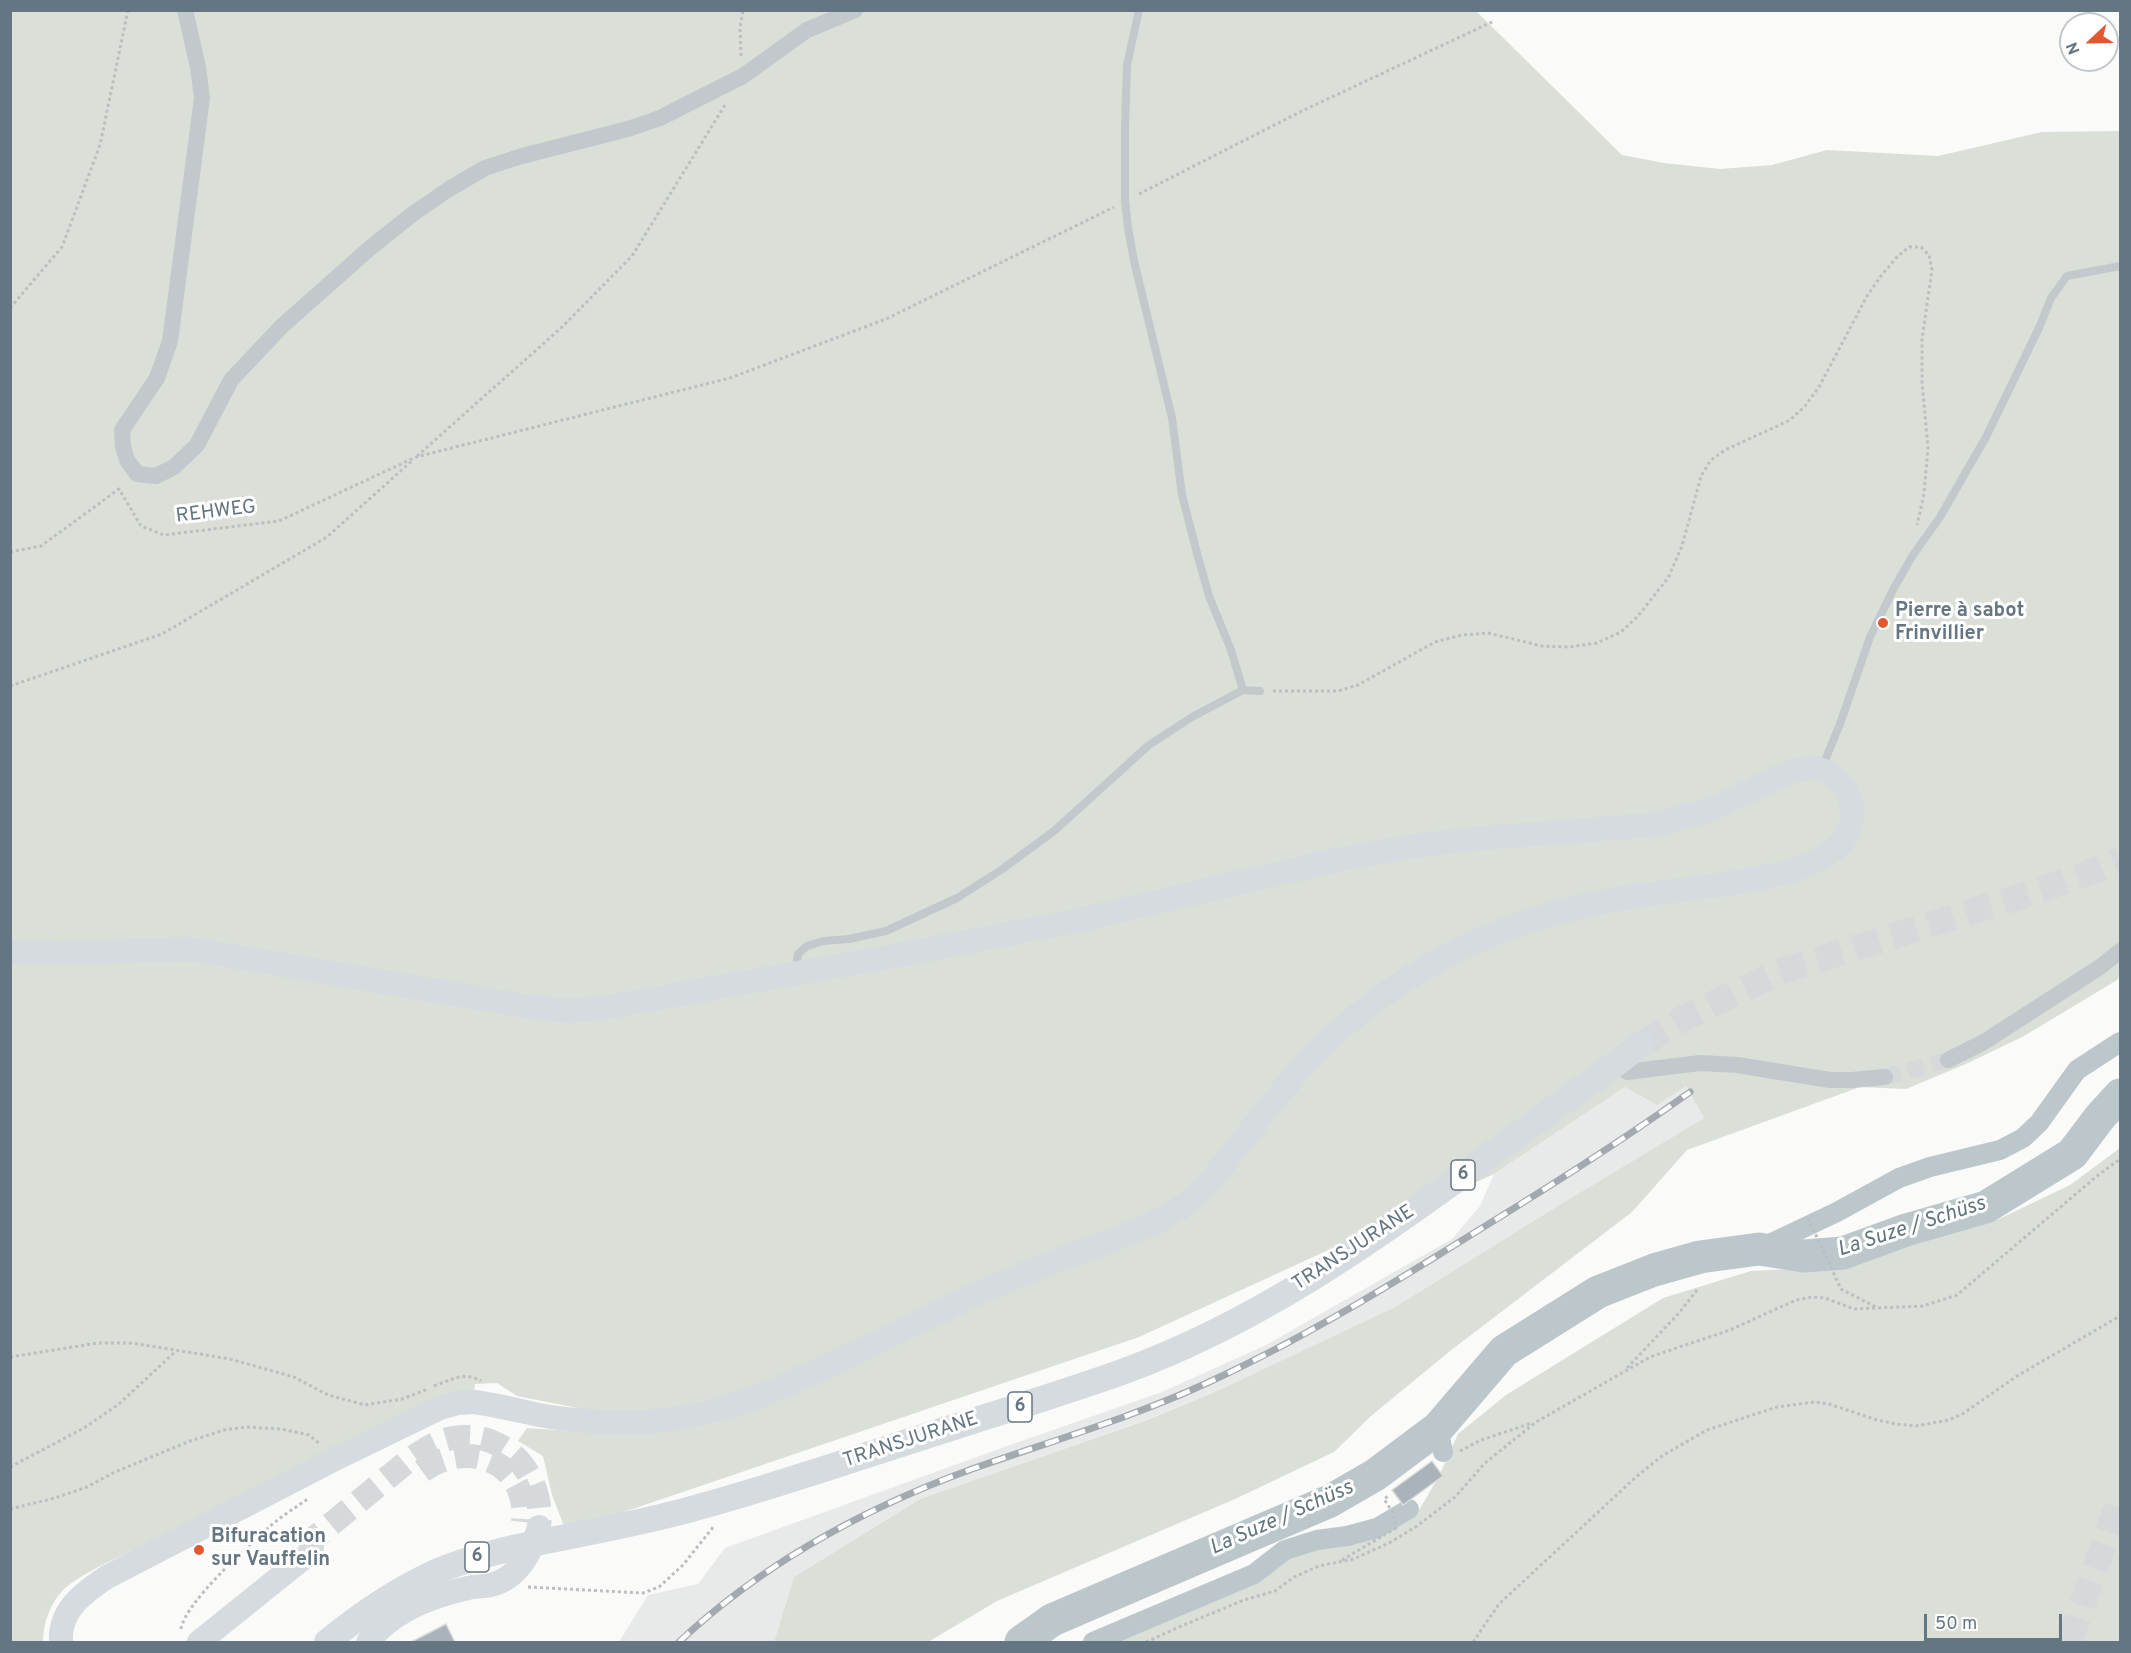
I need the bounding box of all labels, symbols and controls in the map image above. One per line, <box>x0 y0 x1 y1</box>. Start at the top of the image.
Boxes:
north arrow <box>2059 12 2119 72</box>
text: N <box>2063 39 2086 57</box>
street label: REHWEG <box>174 496 258 530</box>
place label: Pierre à sabot Frinvillier <box>1895 600 2024 647</box>
marker: Pierre à sabot Frinvillier <box>1876 616 1890 630</box>
road number: 6 <box>1451 1160 1475 1190</box>
water label: La Suze / Schüss <box>1835 1192 1989 1264</box>
street label: TRANSJURANE <box>1289 1201 1419 1297</box>
road number: 6 <box>1008 1392 1032 1422</box>
street label: TRANSJURANE <box>841 1408 981 1474</box>
water label: La Suze / Schüss <box>1206 1476 1358 1562</box>
place label: Bifuracation sur Vauffelin <box>211 1526 330 1573</box>
road number: 6 <box>465 1542 489 1572</box>
marker: Bifuracation sur Vauffelin <box>192 1543 206 1557</box>
scale bar <box>1927 1602 2065 1640</box>
text: 50 m <box>1935 1613 1977 1636</box>

